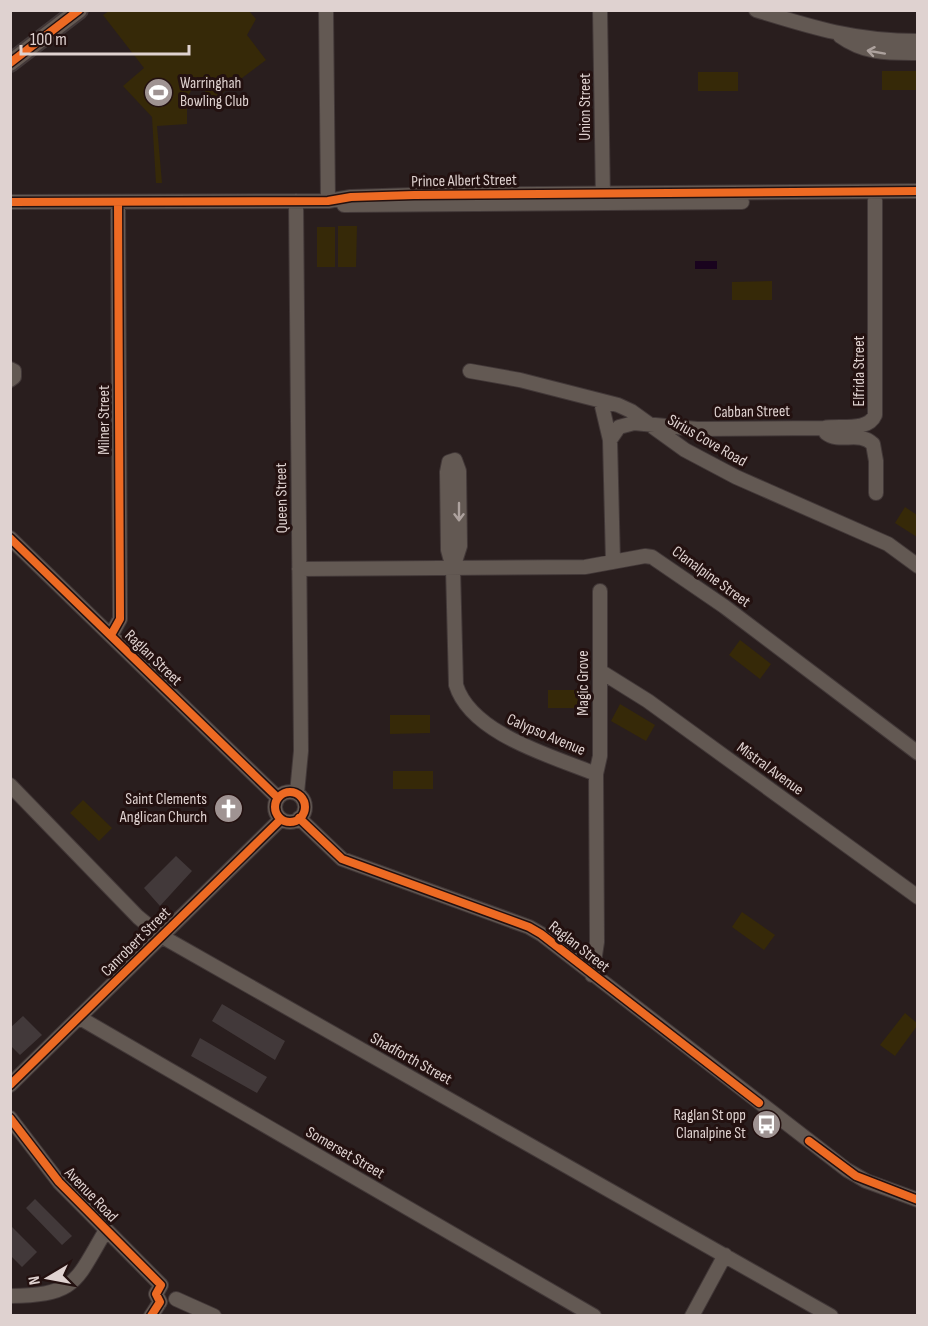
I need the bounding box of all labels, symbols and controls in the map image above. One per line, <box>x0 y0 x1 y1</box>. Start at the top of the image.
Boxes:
scale bar <box>21 18 189 56</box>
text: 100 m <box>30 29 67 50</box>
one-way arrow <box>867 46 886 57</box>
street label: Union Street <box>576 73 595 141</box>
place label: Warringhah Bowling Club <box>180 74 249 111</box>
sports icon: Warringhah Bowling Club <box>143 76 175 108</box>
street label: Prince Albert Street <box>411 171 517 191</box>
street label: Elfrida Street <box>850 335 869 406</box>
street label: Milner Street <box>95 385 114 455</box>
street label: Cabban Street <box>714 402 790 422</box>
street label: Sirius Cove Road <box>664 411 750 471</box>
street label: Queen Street <box>272 462 292 533</box>
one-way arrow <box>453 502 465 522</box>
street label: Clanalpine Street <box>668 542 754 612</box>
street label: Raglan Street <box>120 626 186 690</box>
street label: Magic Grove <box>574 650 593 716</box>
street label: Calypso Avenue <box>504 710 588 760</box>
street label: Mistral Avenue <box>733 738 807 800</box>
place label: Saint Clements Anglican Church <box>119 790 207 827</box>
church icon: Saint Clements Anglican Church <box>212 792 244 824</box>
street label: Canrobert Street <box>97 903 175 981</box>
street label: Raglan Street <box>545 917 613 977</box>
street label: Shadforth Street <box>367 1029 455 1089</box>
place label: Raglan St opp Clanalpine St <box>674 1106 746 1143</box>
bus stop icon: Raglan St opp Clanalpine St <box>751 1108 783 1140</box>
street label: Somerset Street <box>302 1123 388 1183</box>
street label: Avenue Road <box>60 1163 122 1226</box>
north arrow <box>18 1248 78 1308</box>
text: N <box>25 1274 45 1286</box>

